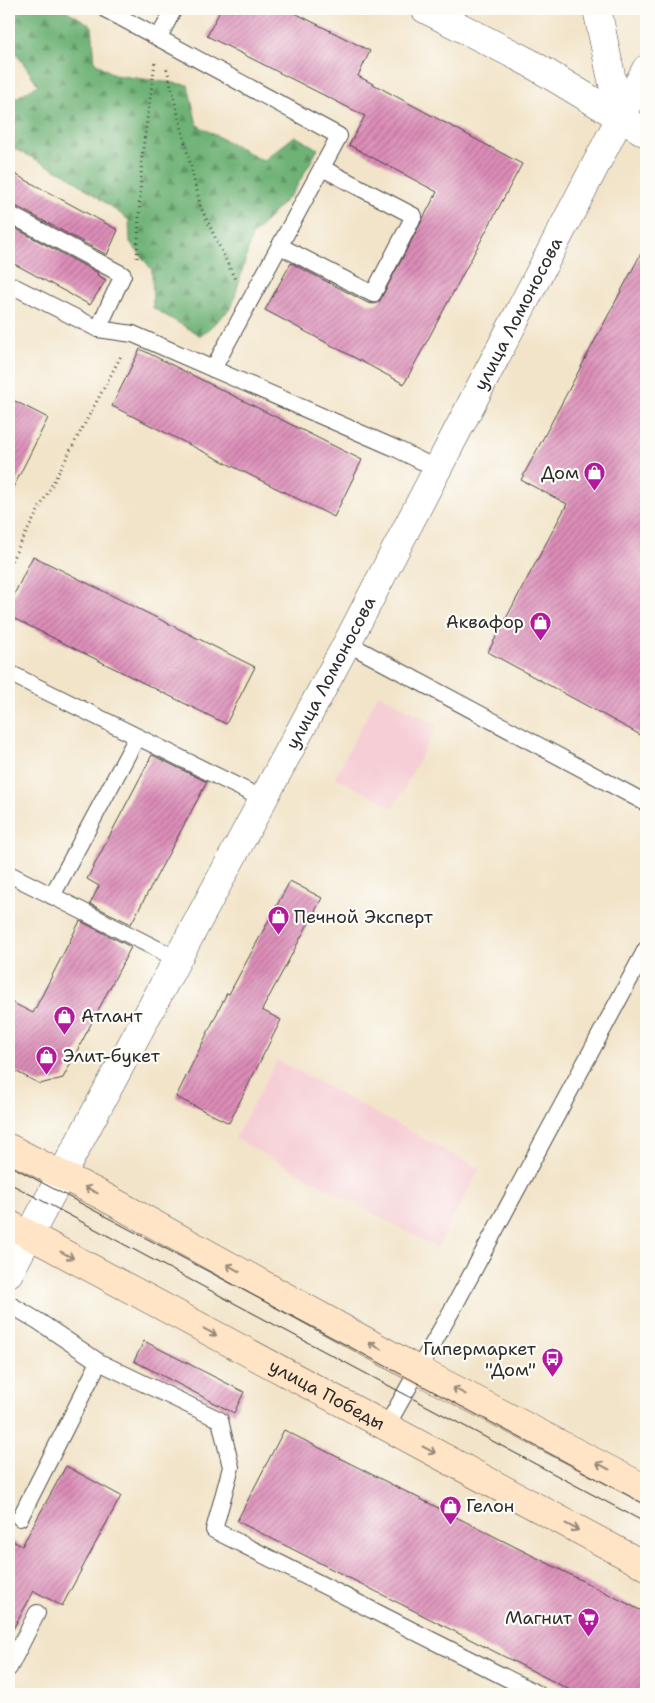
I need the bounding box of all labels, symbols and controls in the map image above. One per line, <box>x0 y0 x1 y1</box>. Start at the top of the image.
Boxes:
street label: улица Ломоносова <box>468 233 568 395</box>
place label: Дом <box>541 461 579 485</box>
shop icon: Дом <box>583 461 607 492</box>
street label: улица Ломоносова <box>280 592 381 753</box>
place label: Аквафор <box>446 610 524 634</box>
shop icon: Аквафор <box>528 610 552 641</box>
shop icon: Печной Эксперт <box>266 905 290 936</box>
place label: Печной Эксперт <box>294 905 434 929</box>
shop icon: Атлант <box>53 1004 77 1035</box>
place label: Атлант <box>81 1004 144 1028</box>
shop icon: Элит-букет <box>35 1044 59 1075</box>
place label: Элит-букет <box>63 1044 161 1068</box>
one-way arrow <box>83 1185 98 1195</box>
one-way arrow <box>59 1251 74 1260</box>
one-way arrow <box>226 1263 241 1272</box>
one-way arrow <box>203 1327 218 1337</box>
place label: Гипермаркет "Дом" <box>423 1337 537 1382</box>
one-way arrow <box>369 1341 383 1351</box>
bus stop icon: Гипермаркет "Дом" <box>540 1347 564 1378</box>
street label: улица Победы <box>265 1354 389 1436</box>
one-way arrow <box>452 1386 467 1395</box>
one-way arrow <box>421 1445 436 1455</box>
one-way arrow <box>596 1461 611 1470</box>
shop icon: Гелон <box>438 1494 462 1525</box>
place label: Гелон <box>466 1494 514 1518</box>
one-way arrow <box>565 1522 579 1532</box>
place label: Магнит <box>505 1606 573 1630</box>
supermarket icon: Магнит <box>576 1606 600 1637</box>

